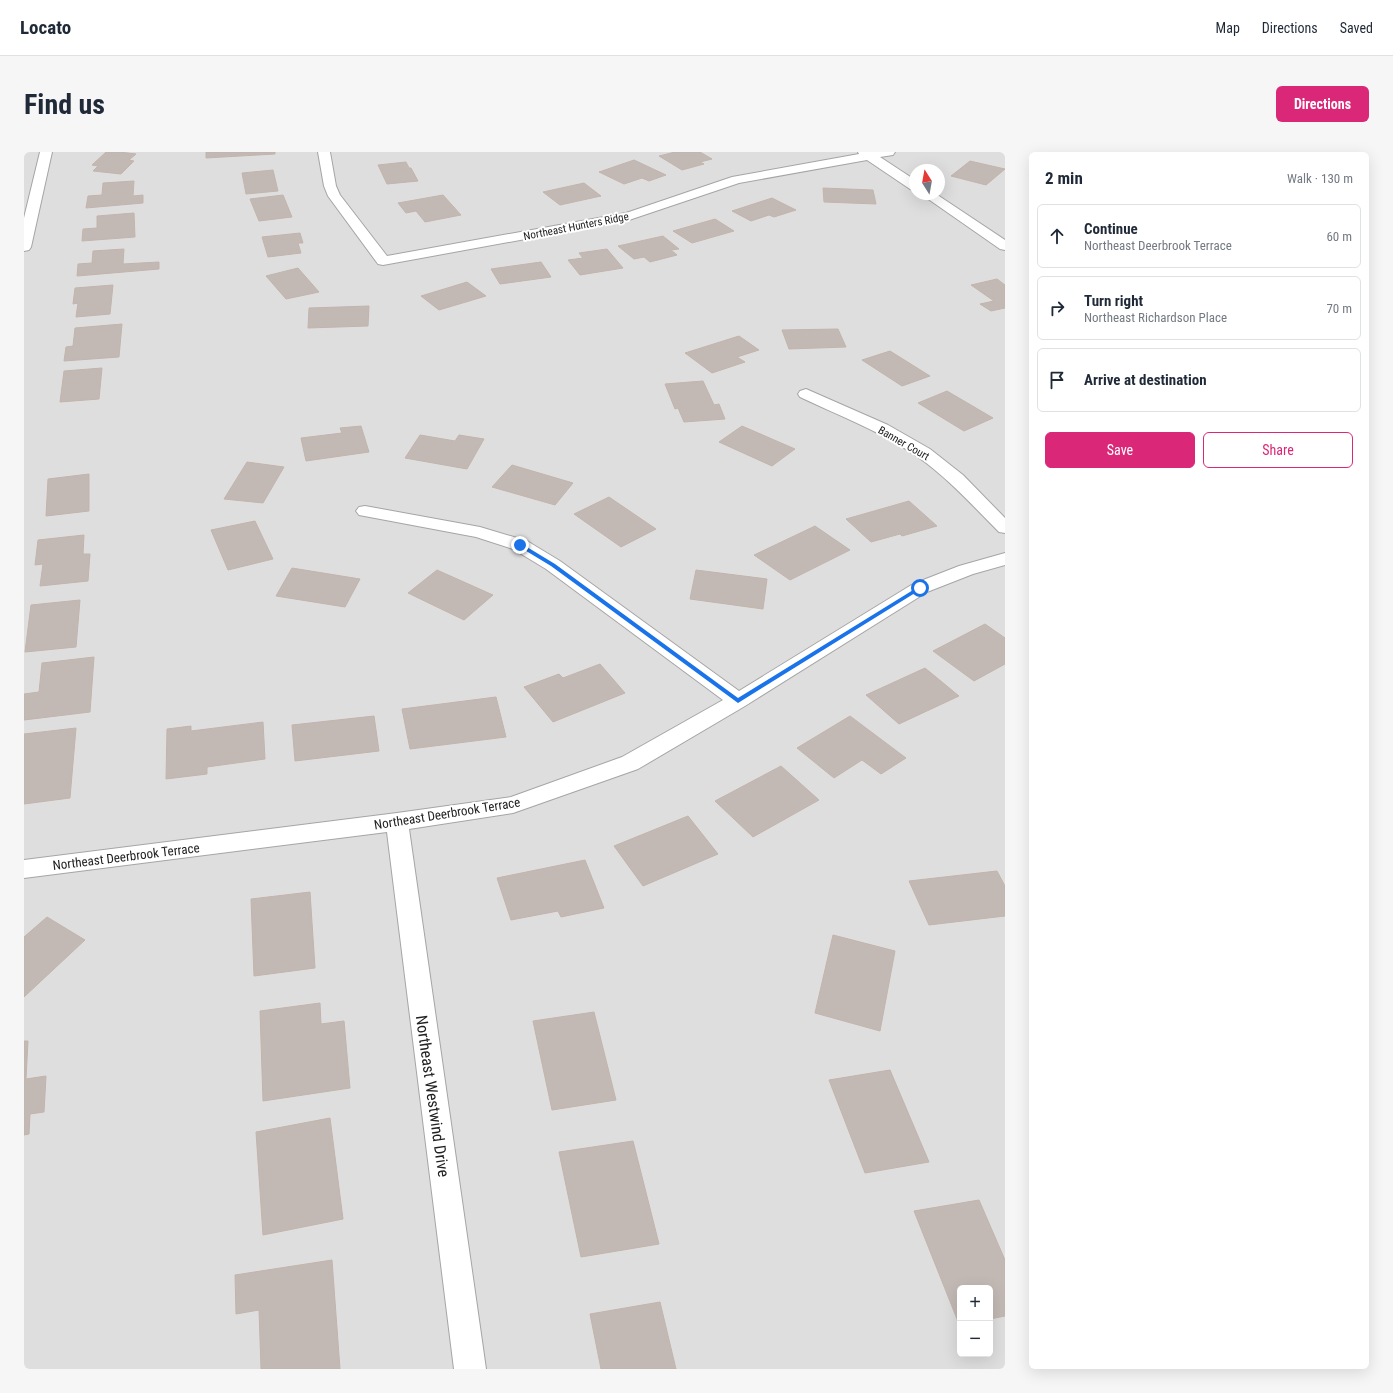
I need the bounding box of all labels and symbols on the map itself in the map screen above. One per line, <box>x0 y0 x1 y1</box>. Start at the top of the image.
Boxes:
north arrow <box>909 164 945 200</box>
street label: Northeast Hunters Ridge <box>522 210 630 243</box>
street label: Banner Court <box>876 424 932 463</box>
route end <box>511 536 529 554</box>
route start <box>911 579 929 597</box>
street label: Northeast Deerbrook Terrace <box>373 795 521 832</box>
street label: Northeast Deerbrook Terrace <box>52 840 200 873</box>
street label: Northeast Westwind Drive <box>412 1014 453 1178</box>

